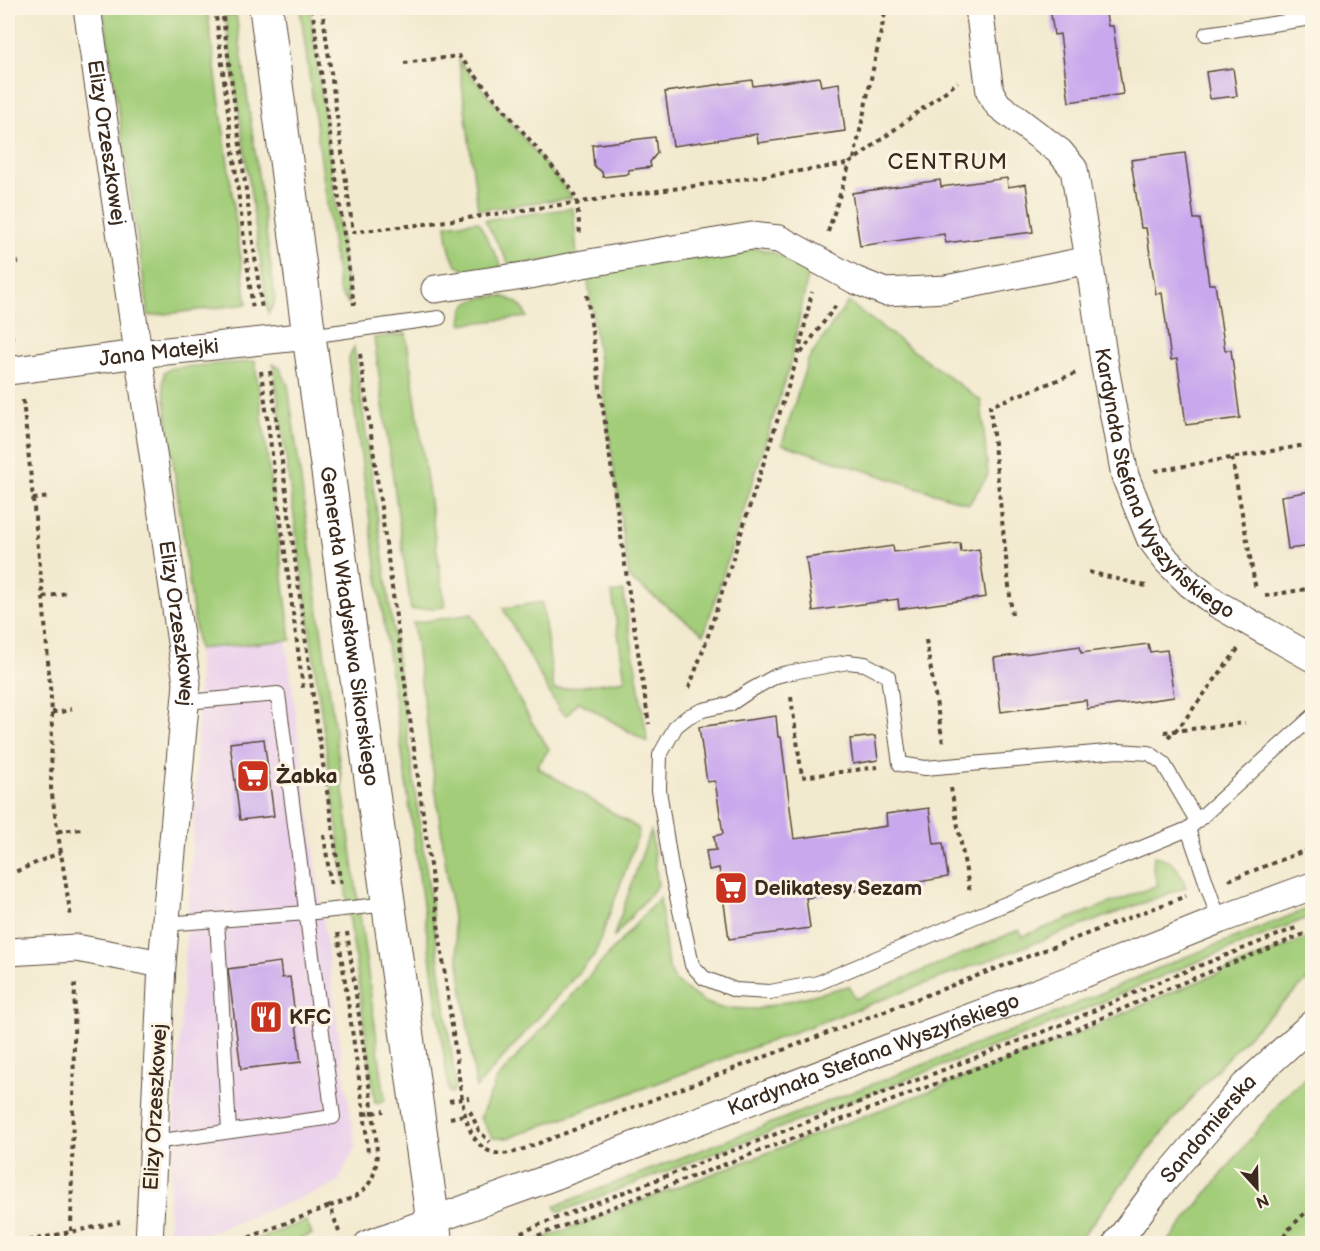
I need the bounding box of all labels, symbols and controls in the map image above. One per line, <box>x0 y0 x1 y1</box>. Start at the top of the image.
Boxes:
street label: Elizy Orzeszkowej <box>82 58 131 227</box>
district label: CENTRUM <box>887 149 1009 176</box>
street label: Jana Matejki <box>97 334 220 372</box>
street label: Kardynała Stefana Wyszyńskiego <box>1089 346 1239 624</box>
street label: Generała Władysława Sikorskiego <box>314 465 384 788</box>
street label: Elizy Orzeszkowej <box>153 539 200 707</box>
supermarket icon: Żabka <box>235 758 271 794</box>
place label: Żabka <box>276 763 338 789</box>
supermarket icon: Delikatesy Sezam <box>713 870 749 906</box>
place label: Delikatesy Sezam <box>754 876 922 901</box>
street label: Kardynała Stefana Wyszyńskiego <box>724 988 1023 1121</box>
restaurant icon: KFC <box>248 999 284 1035</box>
place label: KFC <box>289 1005 331 1030</box>
street label: Elizy Orzeszkowej <box>139 1023 172 1191</box>
street label: Sandomierska <box>1156 1069 1262 1188</box>
north arrow <box>1227 1158 1287 1218</box>
text: N <box>1253 1189 1271 1212</box>

